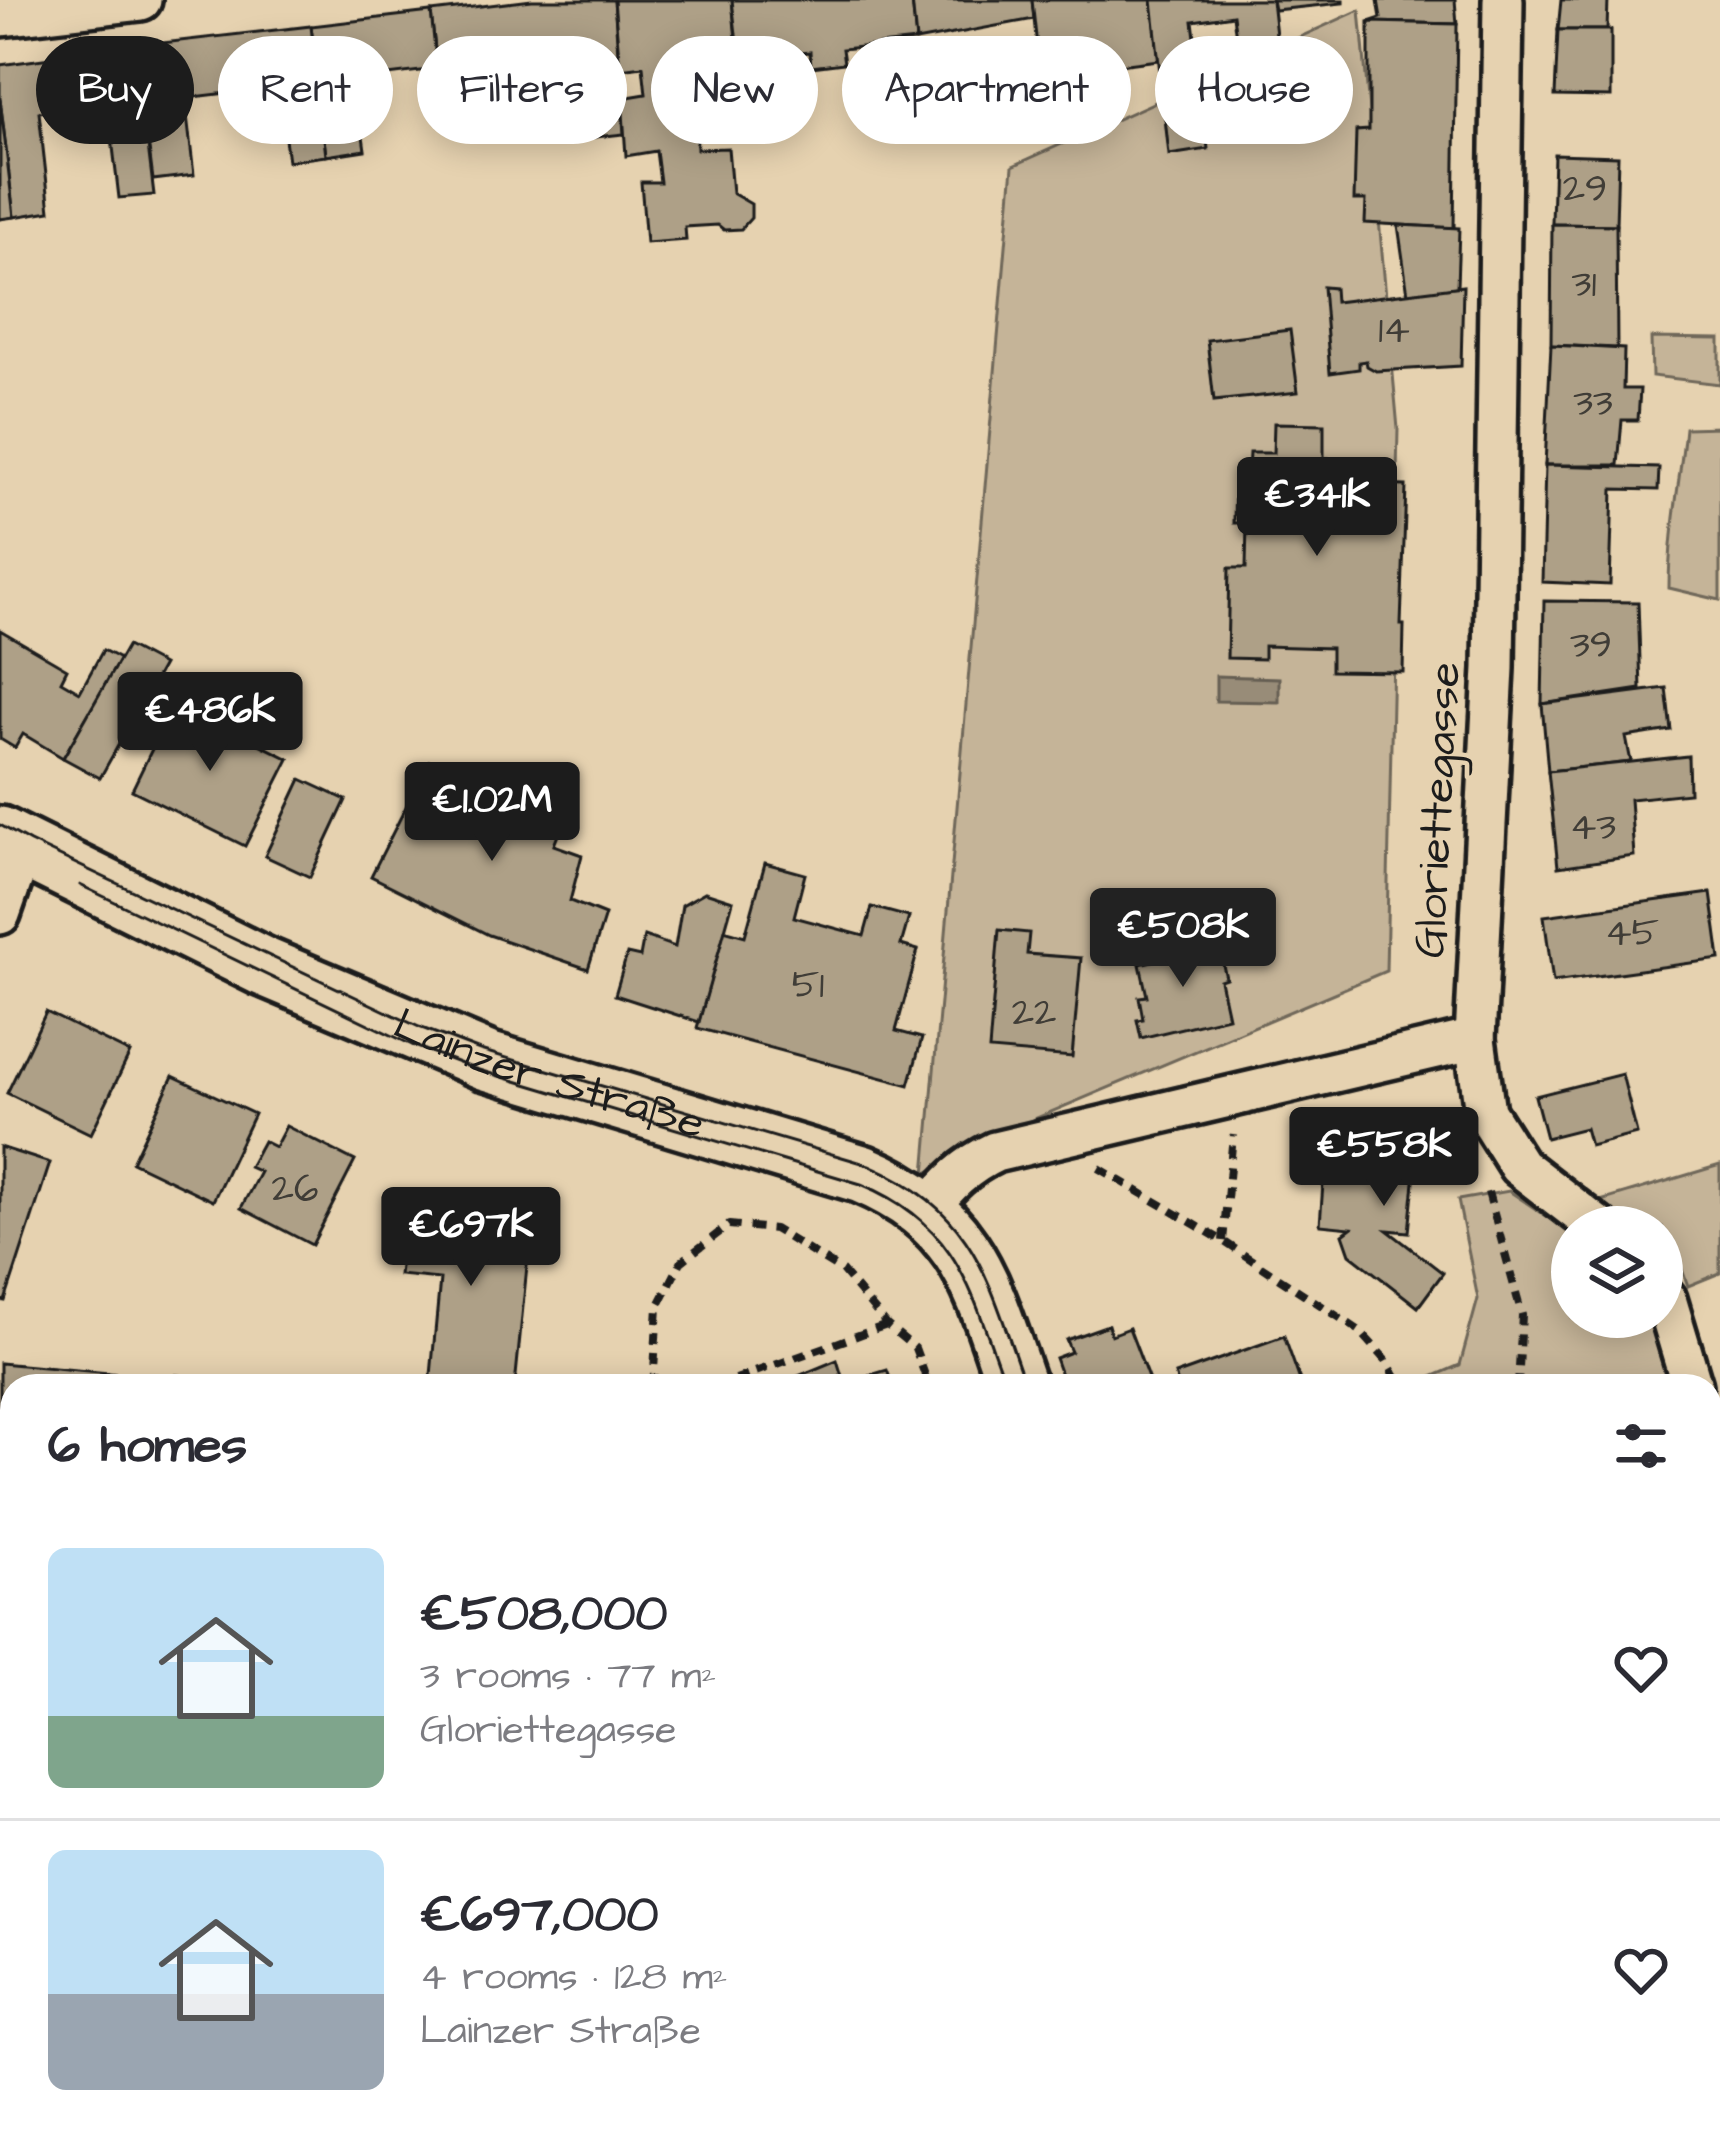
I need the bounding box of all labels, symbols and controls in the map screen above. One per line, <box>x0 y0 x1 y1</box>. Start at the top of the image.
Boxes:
chip: Buy <box>36 36 194 144</box>
chip: Rent <box>218 36 393 144</box>
chip: Filters <box>417 36 627 144</box>
chip: New <box>651 36 818 144</box>
chip: Apartment <box>842 36 1131 144</box>
chip: House <box>1155 36 1353 144</box>
house number: 29 <box>1563 163 1607 217</box>
house number: 31 <box>1572 258 1596 312</box>
house number: 14 <box>1378 304 1410 358</box>
house number: 33 <box>1573 377 1613 431</box>
pin: €341K <box>1233 457 1401 559</box>
text: €341K <box>1264 469 1370 523</box>
house number: 39 <box>1570 619 1612 673</box>
street label: Gloriettegasse <box>1399 661 1477 959</box>
pin: €486K <box>126 672 294 774</box>
text: €486K <box>145 684 275 738</box>
pin: €1.02M <box>394 762 590 864</box>
text: €1.02M <box>432 774 552 828</box>
house number: 43 <box>1570 801 1616 855</box>
pin: €508K <box>1099 888 1267 990</box>
text: €508K <box>1117 900 1249 954</box>
house number: 45 <box>1605 907 1659 961</box>
house number: 51 <box>792 959 824 1013</box>
house number: 22 <box>1012 987 1056 1041</box>
street label: Lainzer Straße <box>384 994 712 1156</box>
pin: €558K <box>1300 1107 1468 1209</box>
text: €558K <box>1316 1119 1452 1173</box>
house number: 26 <box>272 1163 318 1217</box>
pin: €697K <box>387 1187 555 1289</box>
text: €697K <box>408 1199 534 1253</box>
map controls <box>1551 1206 1683 1338</box>
button: layers <box>1551 1206 1683 1338</box>
text: 6 homes <box>48 1411 247 1482</box>
icon: filters <box>1608 1413 1674 1479</box>
text: €508,000 <box>420 1579 667 1650</box>
icon: home <box>144 1596 288 1740</box>
icon: heart <box>1608 1635 1674 1701</box>
text: 3 rooms · 77 m² <box>420 1650 716 1704</box>
text: Gloriettegasse <box>420 1704 676 1758</box>
text: €697,000 <box>420 1880 659 1951</box>
icon: home <box>144 1898 288 2042</box>
icon: heart <box>1608 1937 1674 2003</box>
text: 4 rooms · 128 m² <box>420 1951 727 2005</box>
text: Lainzer Straße <box>420 2005 701 2059</box>

